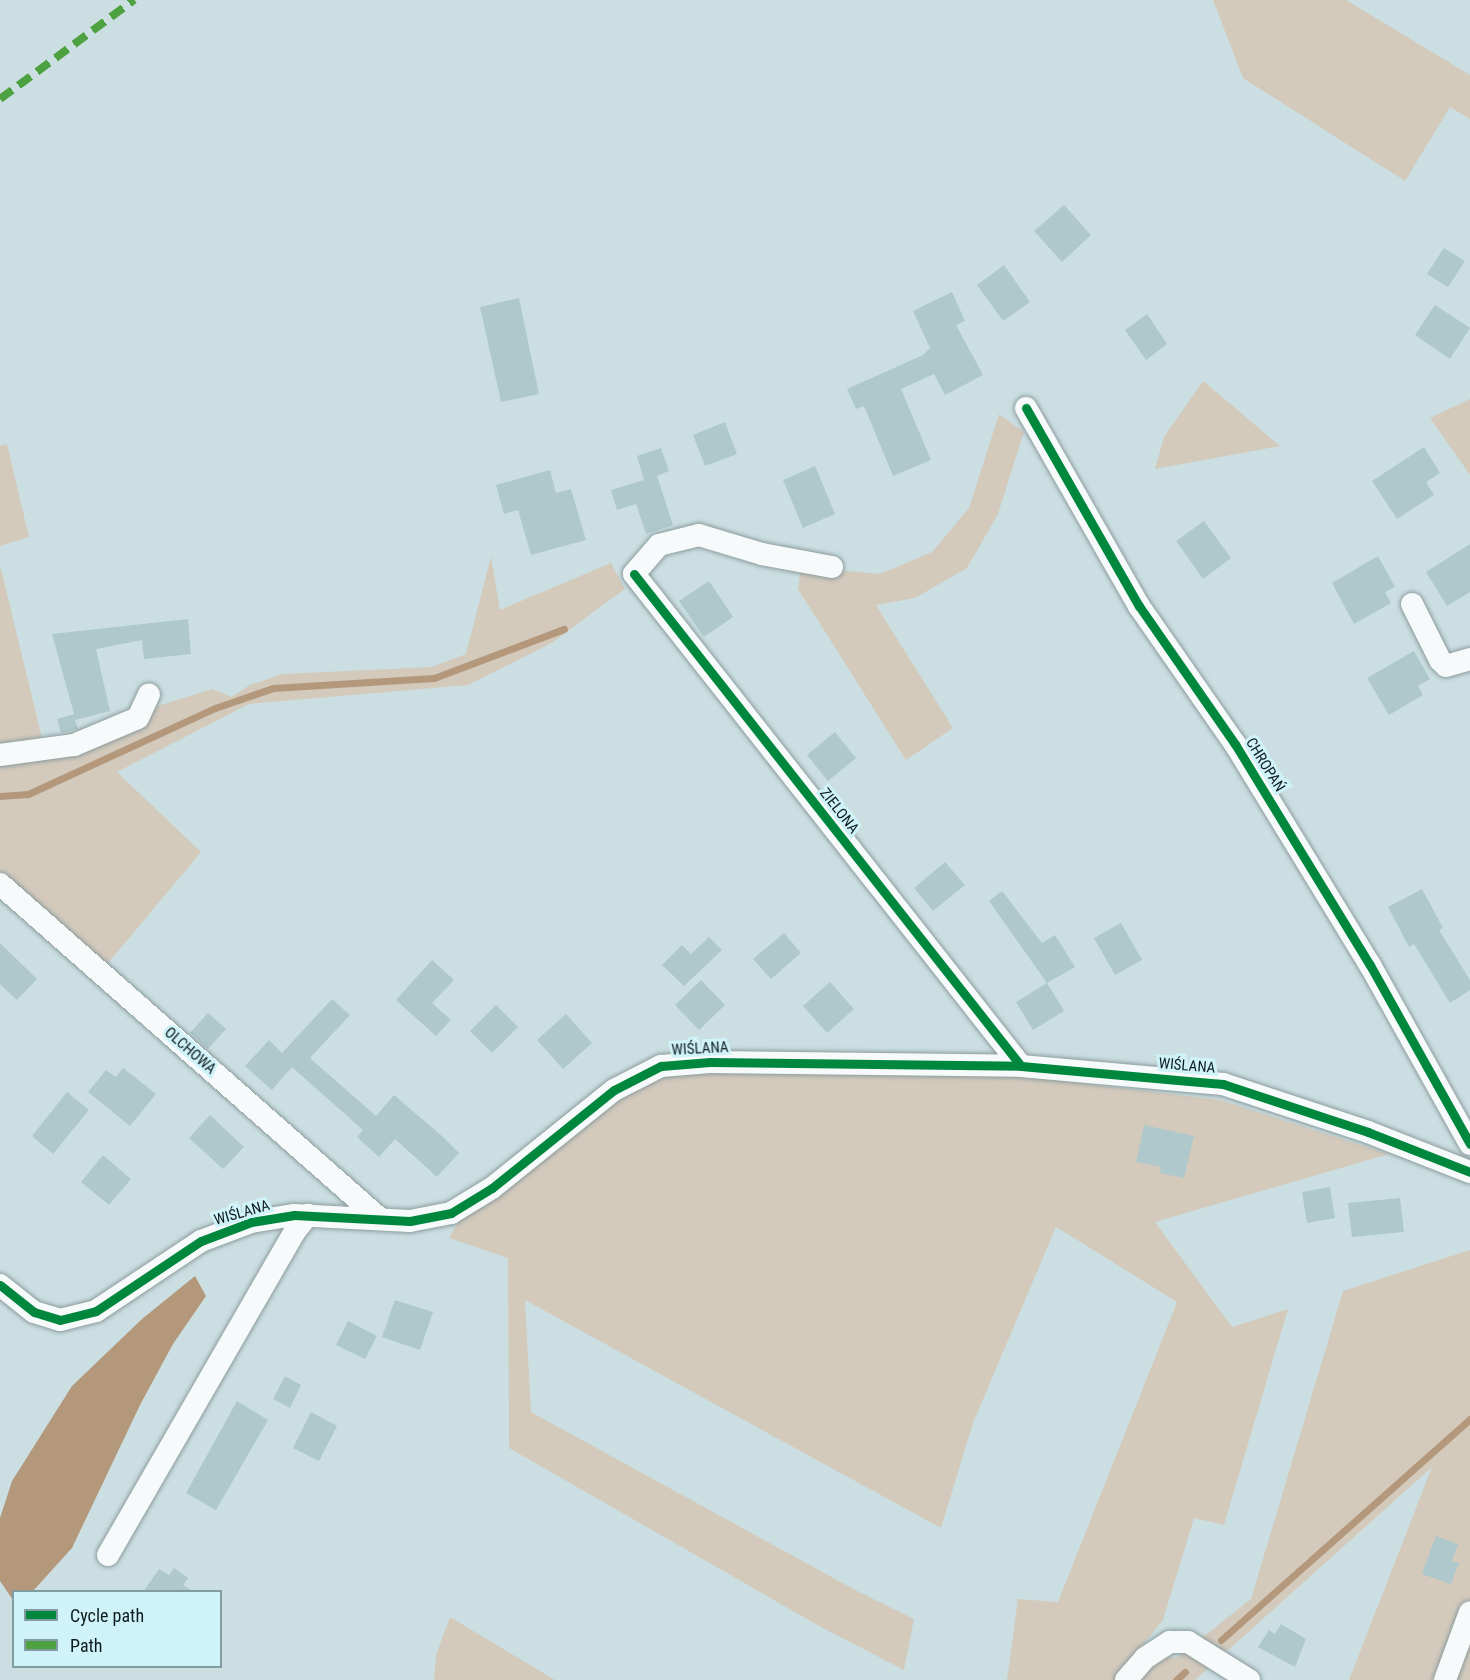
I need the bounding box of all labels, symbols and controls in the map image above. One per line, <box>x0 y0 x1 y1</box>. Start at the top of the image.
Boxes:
street label: CHROPAŃ <box>1241 735 1289 795</box>
street label: ZIELONA <box>816 785 862 837</box>
street label: OLCHOWA <box>161 1024 219 1078</box>
street label: WIŚLANA <box>671 1039 729 1059</box>
street label: WIŚLANA <box>1158 1055 1216 1077</box>
street label: WIŚLANA <box>212 1196 272 1230</box>
legend <box>12 1590 222 1668</box>
text: Cycle path <box>70 1605 144 1626</box>
text: Path <box>70 1635 103 1656</box>

